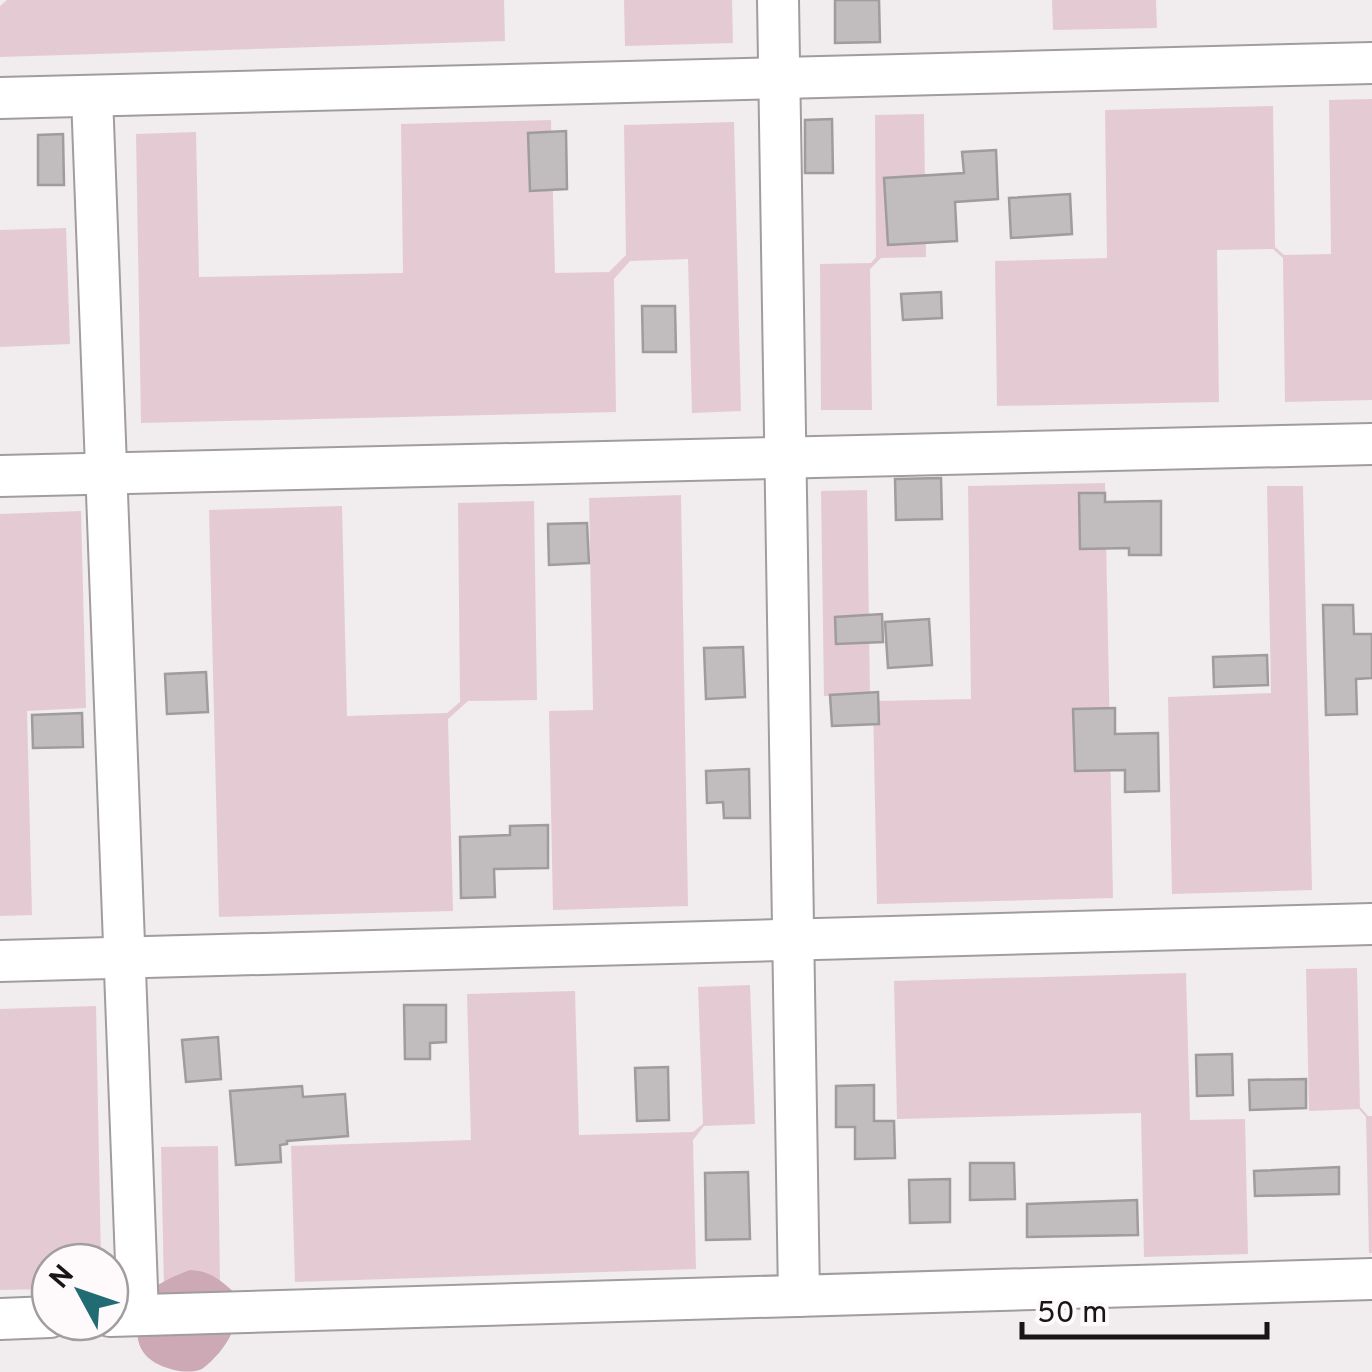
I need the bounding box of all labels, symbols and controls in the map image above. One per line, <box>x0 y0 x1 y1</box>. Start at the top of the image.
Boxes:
north arrow <box>30 1242 130 1342</box>
text: N <box>43 1259 83 1297</box>
scale bar <box>1022 1277 1267 1339</box>
text: 50 m <box>1037 1296 1107 1333</box>

